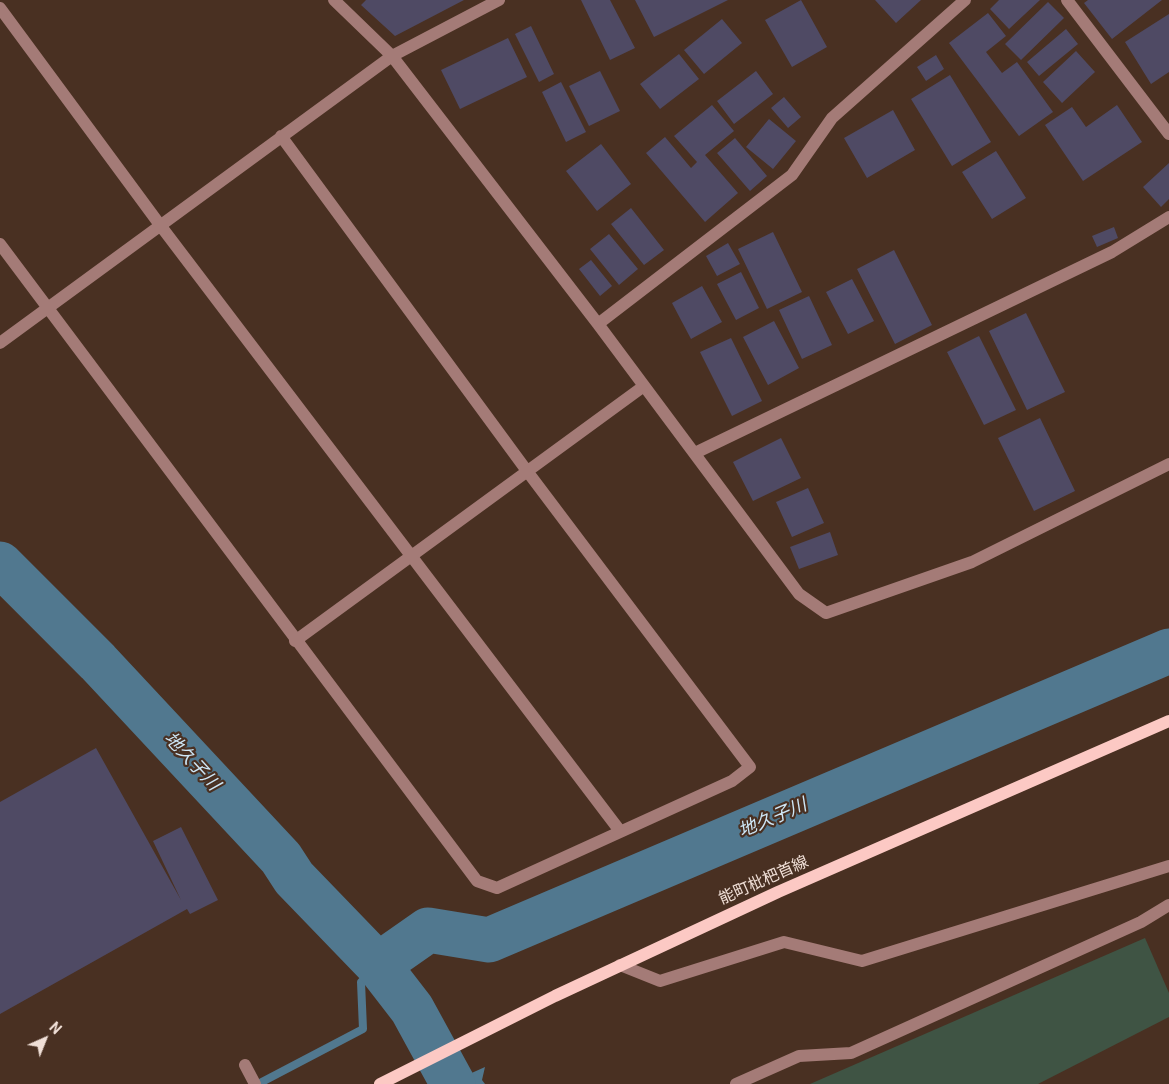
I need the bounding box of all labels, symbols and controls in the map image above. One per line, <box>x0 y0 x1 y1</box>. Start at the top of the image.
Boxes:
water label: 地久子川 <box>159 728 223 796</box>
water label: 地久子川 <box>736 795 810 843</box>
street label: 能町枇杷首線 <box>716 853 812 909</box>
north arrow <box>20 1014 70 1064</box>
text: N <box>46 1019 65 1037</box>

